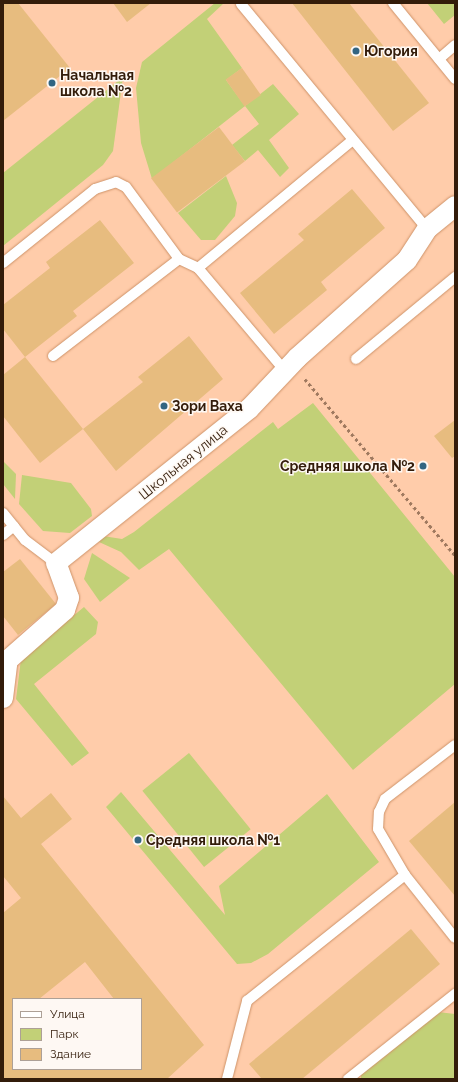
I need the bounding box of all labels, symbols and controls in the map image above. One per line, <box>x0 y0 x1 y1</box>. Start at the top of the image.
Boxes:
place label: Югория <box>364 43 418 59</box>
marker: Югория <box>351 46 361 56</box>
place label: Начальная школа №2 <box>60 67 134 100</box>
marker: Начальная школа №2 <box>47 78 57 88</box>
place label: Зори Ваха <box>172 398 243 414</box>
marker: Зори Ваха <box>159 401 169 411</box>
street label: Школьная улица <box>135 421 231 503</box>
place label: Средняя школа №2 <box>280 458 415 474</box>
marker: Средняя школа №2 <box>418 461 428 471</box>
place label: Средняя школа №1 <box>146 832 280 848</box>
marker: Средняя школа №1 <box>133 835 143 845</box>
legend <box>12 998 142 1070</box>
text: Улица <box>50 1007 85 1021</box>
text: Парк <box>50 1027 79 1041</box>
text: Здание <box>50 1047 91 1061</box>

